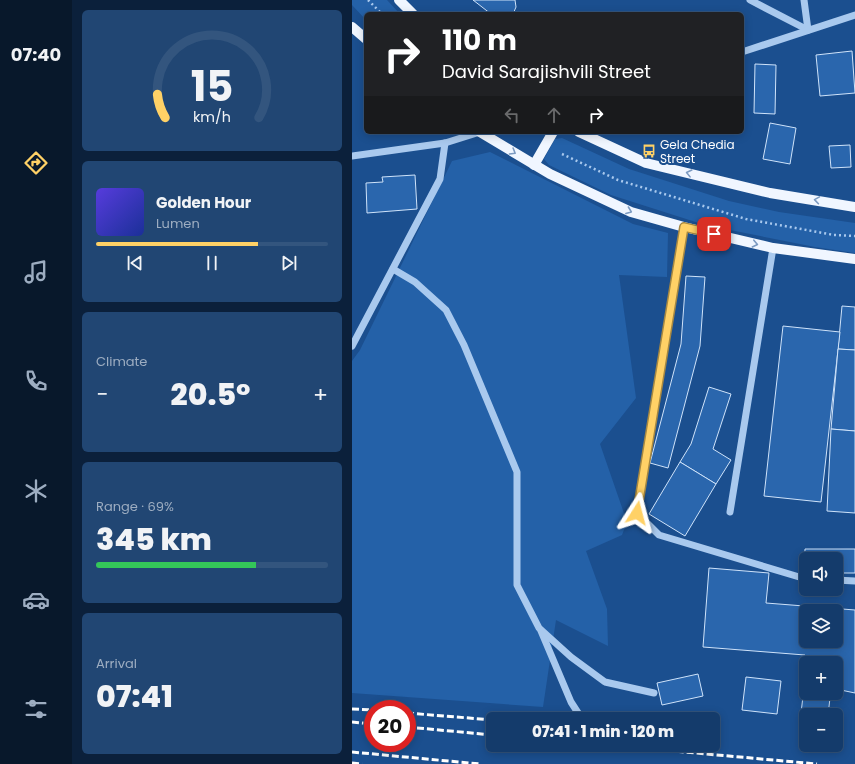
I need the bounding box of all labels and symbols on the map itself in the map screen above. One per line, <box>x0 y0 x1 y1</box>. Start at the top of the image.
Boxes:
place label: Gela Chedia Street <box>660 136 735 167</box>
bus stop icon: Gela Chedia Street <box>641 143 657 159</box>
one-way arrow <box>509 148 516 155</box>
one-way arrow <box>686 170 693 178</box>
one-way arrow <box>813 197 820 205</box>
one-way arrow <box>626 206 633 214</box>
pin <box>697 217 731 251</box>
one-way arrow <box>752 239 758 247</box>
position arrow <box>616 492 658 534</box>
speed limit sign: 20 <box>364 700 416 752</box>

